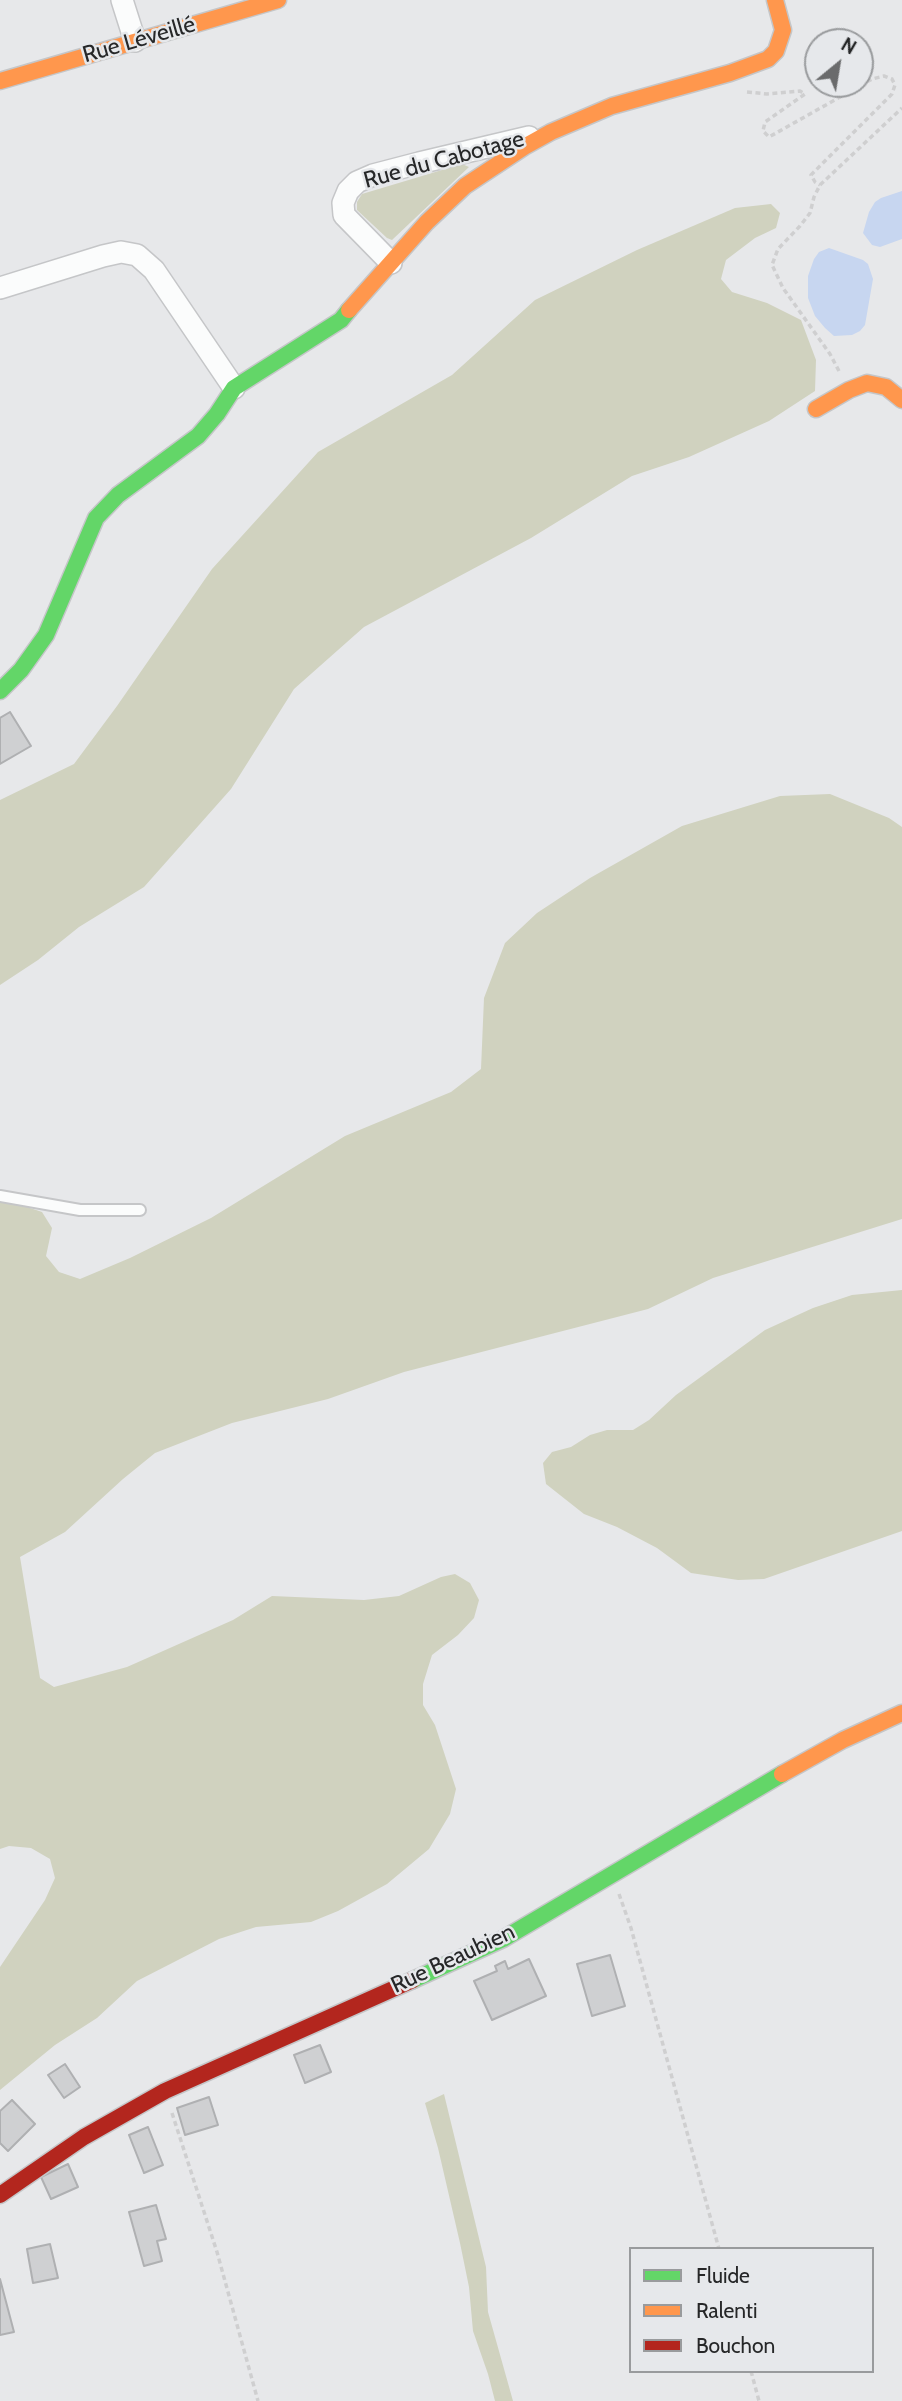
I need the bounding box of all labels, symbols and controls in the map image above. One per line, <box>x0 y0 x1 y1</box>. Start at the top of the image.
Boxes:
street label: Rue Léveillé <box>80 11 198 69</box>
north arrow <box>804 28 874 98</box>
text: N <box>837 33 860 59</box>
street label: Rue du Cabotage <box>361 125 527 195</box>
street label: Rue Beaubien <box>387 1918 519 2000</box>
legend <box>629 2247 874 2373</box>
text: Fluide <box>696 2263 750 2288</box>
text: Ralenti <box>696 2298 757 2323</box>
text: Bouchon <box>696 2333 775 2358</box>

